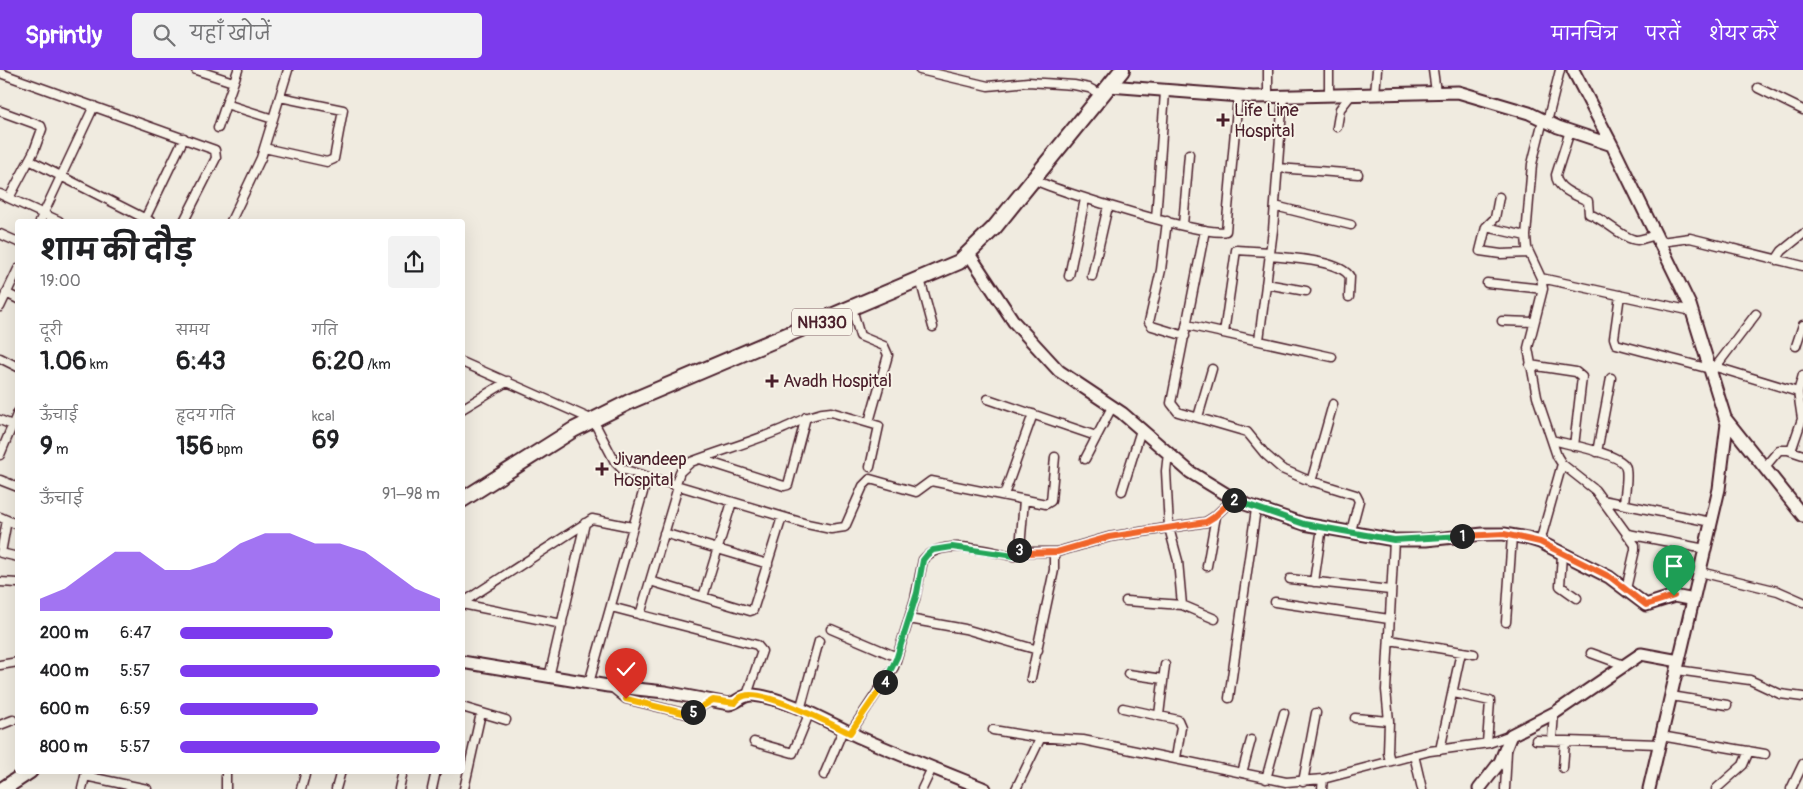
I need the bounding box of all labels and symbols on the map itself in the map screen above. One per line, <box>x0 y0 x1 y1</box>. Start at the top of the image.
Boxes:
place label: Life Line Hospital <box>1234 99 1299 143</box>
marker: Life Line Hospital <box>1216 113 1230 127</box>
road number: NH330 <box>792 308 852 336</box>
place label: Avadh Hospital <box>783 370 892 393</box>
marker: Avadh Hospital <box>765 374 779 388</box>
place label: Jivandeep Hospital <box>613 448 687 492</box>
marker: Jivandeep Hospital <box>595 462 609 476</box>
pin: 2 <box>1222 488 1246 512</box>
pin: 1 <box>1450 524 1474 548</box>
pin: 3 <box>1006 538 1032 562</box>
pin <box>1653 545 1695 596</box>
pin <box>605 648 647 699</box>
pin: 4 <box>872 670 898 694</box>
pin: 5 <box>680 700 706 724</box>

